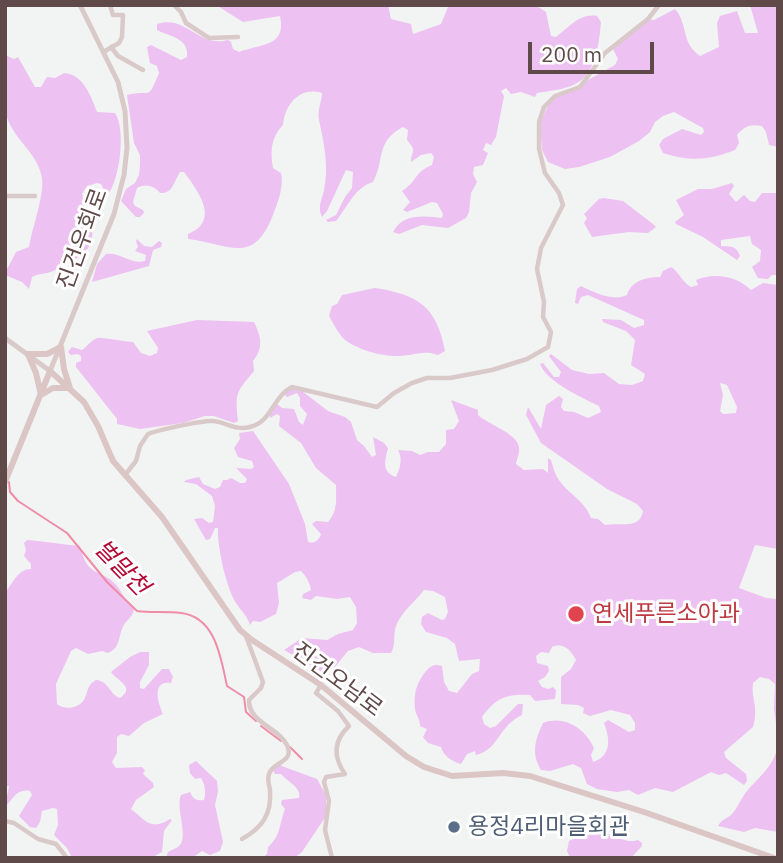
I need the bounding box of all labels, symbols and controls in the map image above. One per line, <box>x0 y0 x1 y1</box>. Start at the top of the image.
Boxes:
scale bar <box>531 28 657 72</box>
text: 200 m <box>541 40 602 68</box>
street label: 진건우회로 <box>52 185 114 293</box>
water label: 벌말천 <box>88 534 154 602</box>
place label: 연세푸른소아과 <box>592 600 740 628</box>
marker: 연세푸른소아과 <box>566 604 586 624</box>
street label: 진건오남로 <box>286 637 388 723</box>
place label: 용정4리마을회관 <box>468 813 630 841</box>
marker: 용정4리마을회관 <box>446 819 462 835</box>

